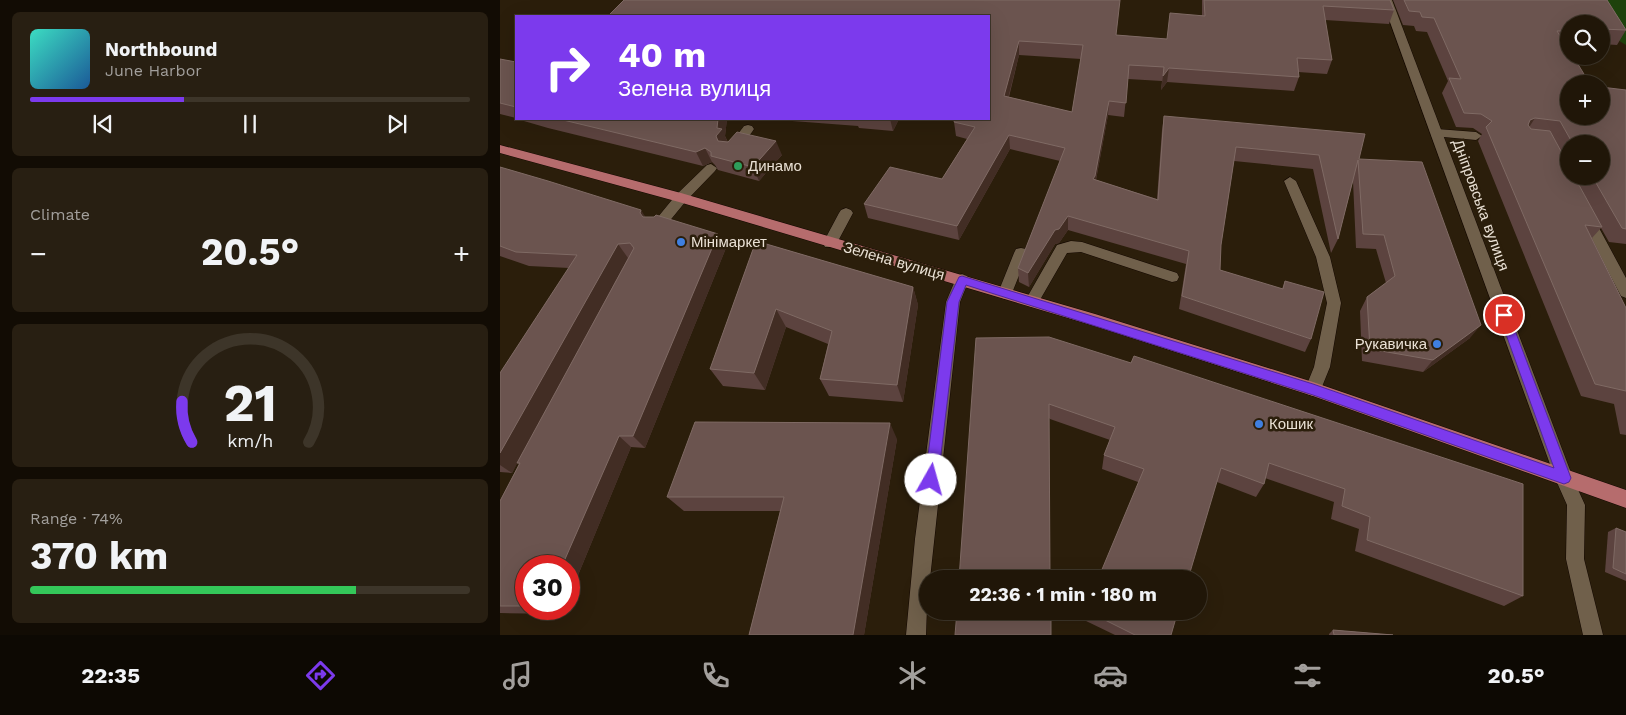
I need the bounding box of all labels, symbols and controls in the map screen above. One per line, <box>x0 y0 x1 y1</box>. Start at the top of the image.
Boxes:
map controls <box>1560 15 1610 185</box>
button: search <box>1560 15 1610 65</box>
text: 40 m <box>618 34 706 76</box>
icon: right <box>535 35 600 100</box>
text: Northbound <box>105 38 217 61</box>
text: June Harbor <box>105 61 202 80</box>
button: + <box>1560 75 1610 125</box>
text: Зелена вулиця <box>618 76 771 101</box>
icon: previous <box>89 110 117 138</box>
icon: pause <box>236 110 264 138</box>
icon: next <box>383 110 411 138</box>
button: − <box>1560 135 1610 185</box>
street label: Дніпровська вулиця <box>1449 137 1513 273</box>
place label: Динамо <box>748 157 802 175</box>
marker: Динамо <box>732 160 744 172</box>
text: Climate <box>30 205 90 224</box>
text: 20.5° <box>201 230 299 274</box>
place label: Мінімаркет <box>691 233 767 251</box>
marker: Мінімаркет <box>675 236 687 248</box>
text: − <box>30 237 47 270</box>
text: + <box>453 237 470 270</box>
street label: Зелена вулиця <box>841 238 947 284</box>
pin <box>1483 294 1525 336</box>
icon: arrive <box>1490 301 1518 329</box>
place label: Рукавичка <box>1355 335 1428 353</box>
marker: Рукавичка <box>1431 338 1443 350</box>
text: 21 <box>223 373 277 434</box>
place label: Кошик <box>1269 415 1313 433</box>
marker: Кошик <box>1253 418 1265 430</box>
text: km/h <box>227 430 273 451</box>
position arrow <box>904 453 956 505</box>
text: Range · 74% <box>30 509 123 528</box>
text: 370 km <box>30 534 168 578</box>
speed limit sign: 30 <box>515 555 580 620</box>
text: 22:36 · 1 min · 180 m <box>969 583 1157 606</box>
icon: directions <box>303 658 338 693</box>
icon: music <box>500 658 535 693</box>
icon: phone <box>698 658 733 693</box>
icon: climate <box>895 658 930 693</box>
icon: car <box>1093 658 1128 693</box>
icon: filters <box>1290 658 1325 693</box>
text: 22:35 <box>81 663 140 688</box>
text: 20.5° <box>1488 663 1545 688</box>

